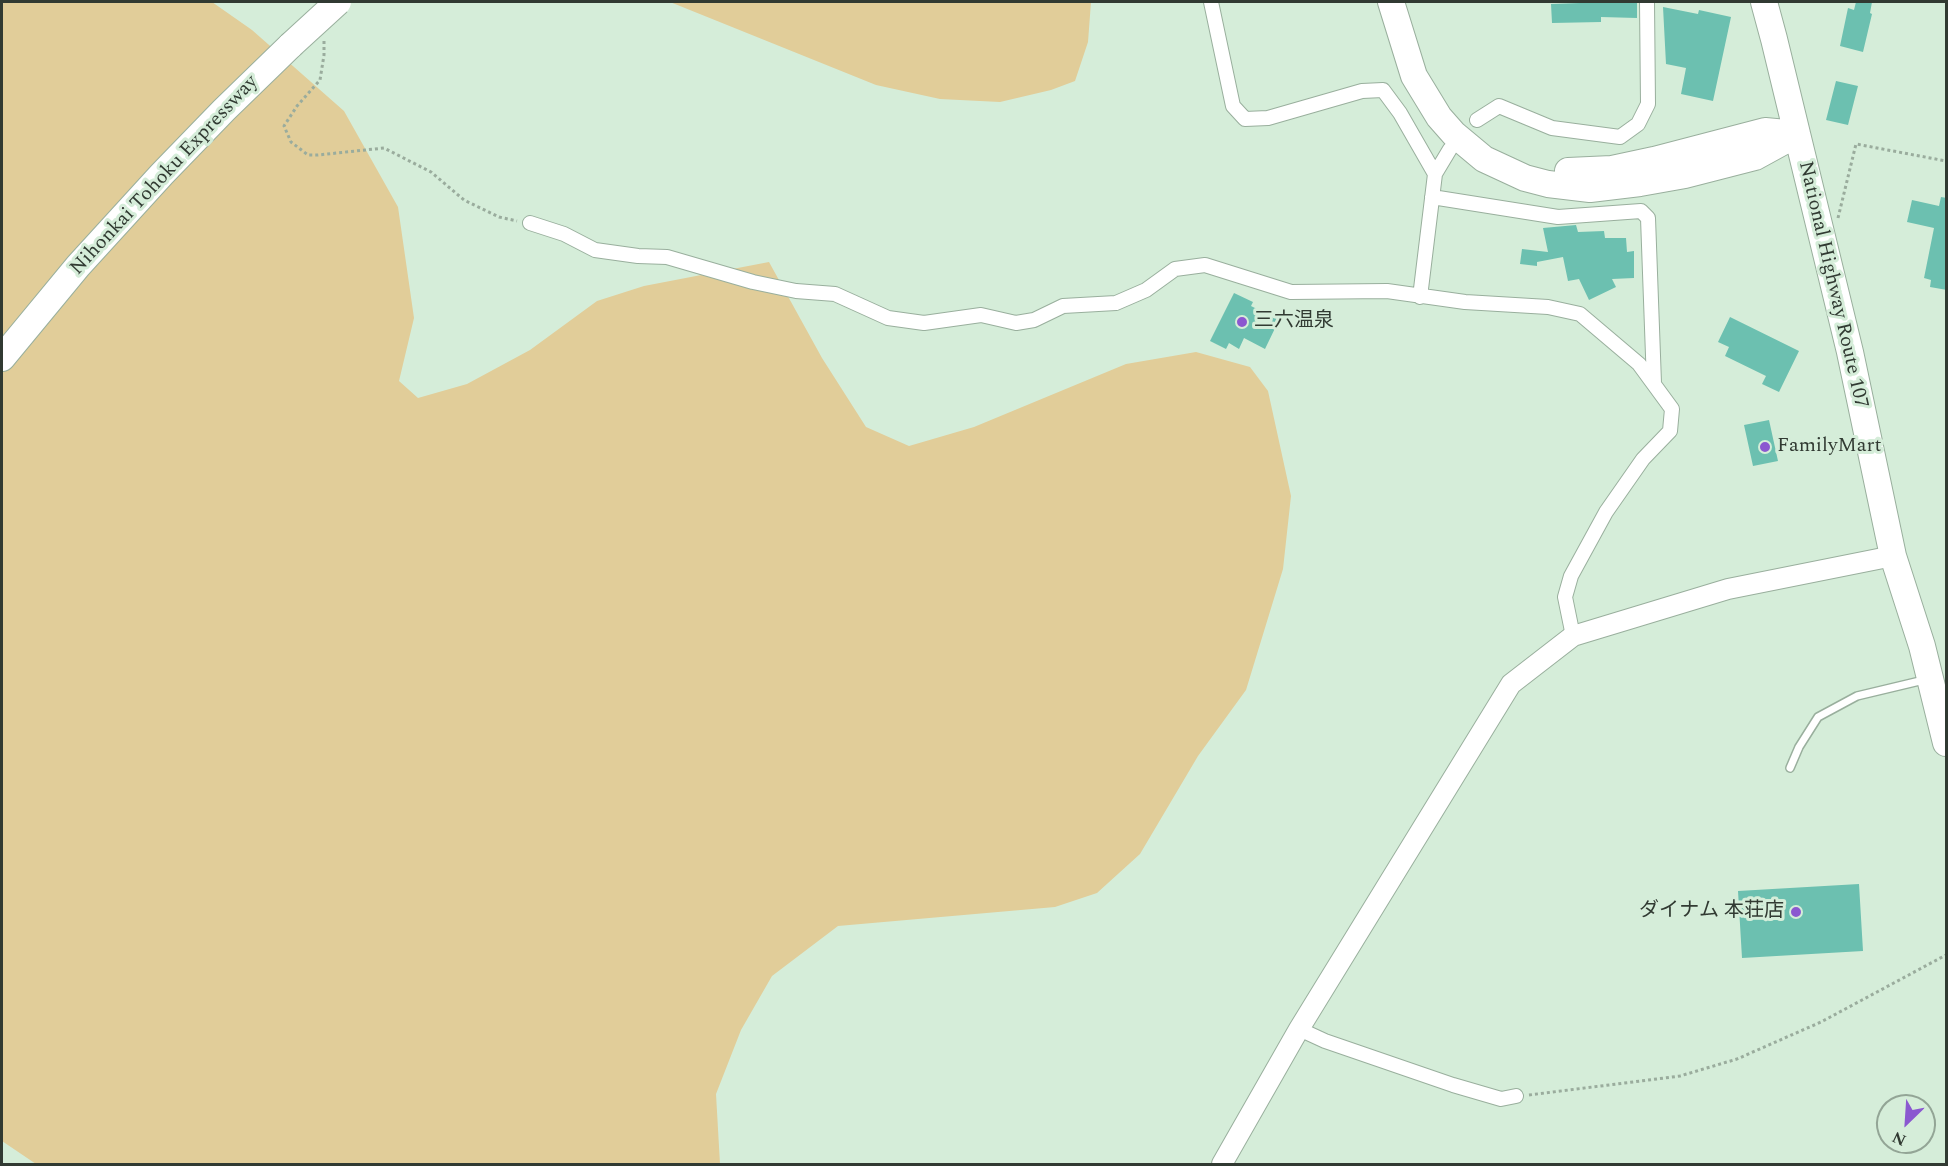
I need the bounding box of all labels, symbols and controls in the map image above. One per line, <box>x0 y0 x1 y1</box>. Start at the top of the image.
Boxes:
street label: Nihonkai Tohoku Expressway <box>66 71 264 281</box>
street label: National Highway Route 107 <box>1792 159 1872 411</box>
place label: 三六温泉 <box>1254 310 1334 334</box>
marker: 三六温泉 <box>1235 315 1249 329</box>
place label: FamilyMart <box>1777 435 1881 459</box>
marker: FamilyMart <box>1758 440 1772 454</box>
place label: ダイナム 本荘店 <box>1639 900 1784 924</box>
marker: ダイナム 本荘店 <box>1789 905 1803 919</box>
north arrow <box>1876 1094 1936 1154</box>
text: N <box>1888 1125 1910 1152</box>

